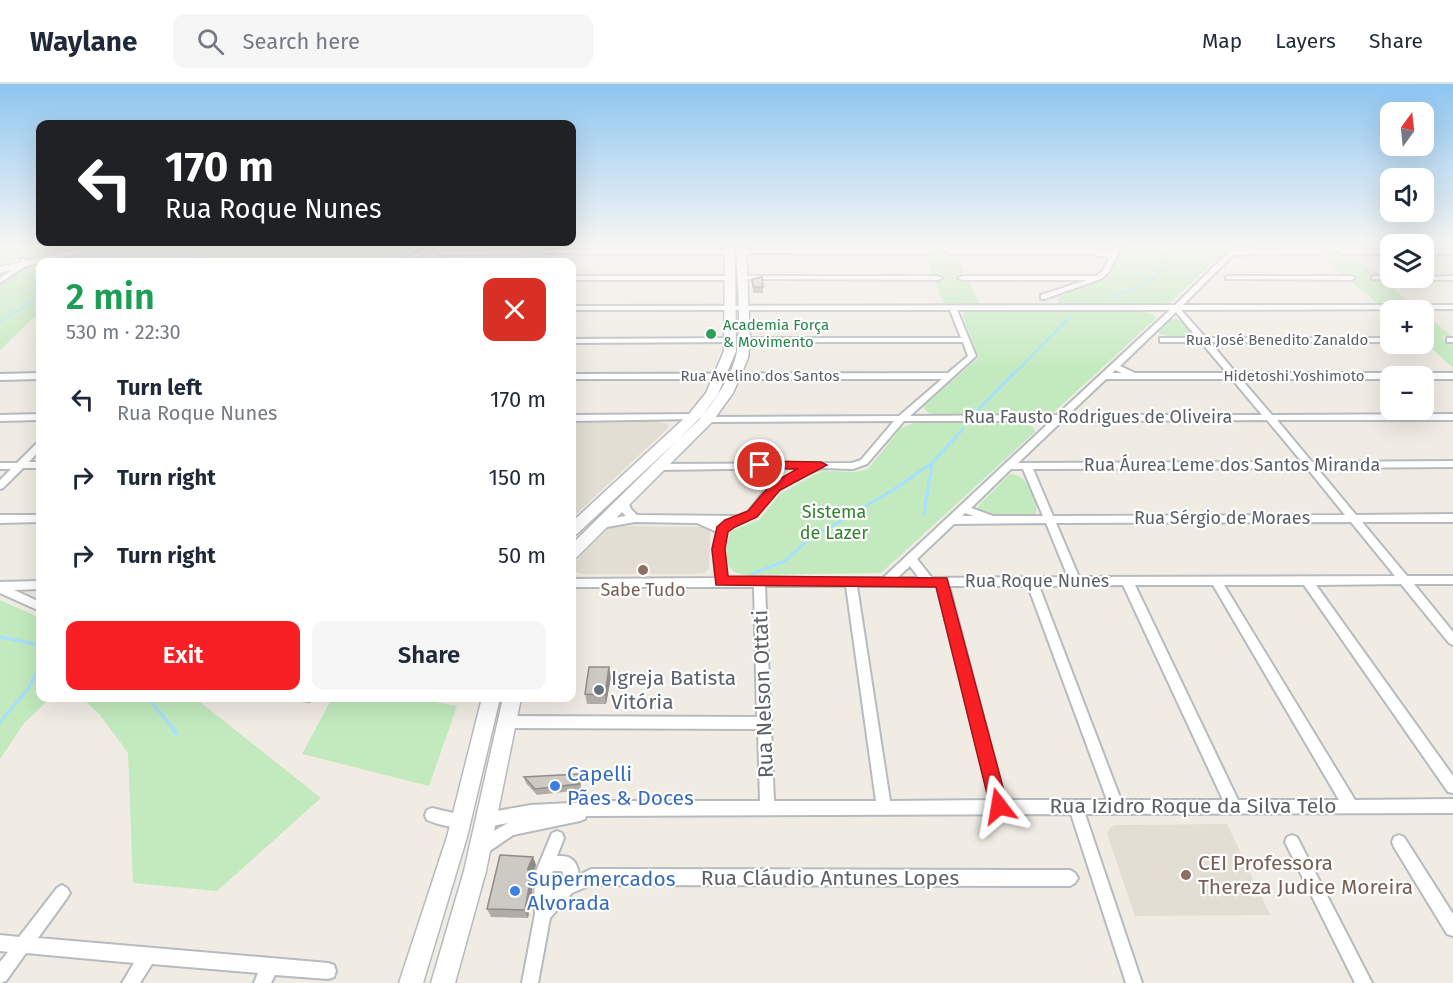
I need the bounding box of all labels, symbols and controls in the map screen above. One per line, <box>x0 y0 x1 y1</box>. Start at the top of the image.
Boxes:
search box <box>173 14 593 68</box>
text: Waylane <box>30 25 137 58</box>
icon: search <box>194 25 227 58</box>
text: Search here <box>242 28 360 55</box>
text: Map <box>1202 28 1242 54</box>
text: Layers <box>1275 28 1336 54</box>
text: Share <box>1369 28 1423 54</box>
north arrow <box>1380 102 1434 156</box>
map controls <box>1380 102 1434 420</box>
text: 170 m <box>165 142 274 192</box>
icon: left <box>66 144 144 222</box>
button: sound <box>1380 168 1434 222</box>
text: Rua Roque Nunes <box>165 193 382 225</box>
button: layers <box>1380 234 1434 288</box>
text: 2 min <box>66 275 155 319</box>
button: close <box>483 278 546 341</box>
button: + <box>1380 300 1434 354</box>
place label: Academia Força & Movimento <box>723 316 829 351</box>
text: 530 m · 22:30 <box>66 320 181 344</box>
marker: Academia Força & Movimento <box>704 327 718 341</box>
street label: Rua José Benedito Zanaldo <box>1186 331 1368 349</box>
button: − <box>1380 366 1434 420</box>
street label: Rua Avelino dos Santos <box>681 367 839 385</box>
street label: Hidetoshi Yoshimoto <box>1223 367 1365 385</box>
text: Turn left <box>117 374 202 401</box>
icon: left <box>66 383 99 416</box>
text: 170 m <box>490 386 546 413</box>
text: Rua Roque Nunes <box>117 401 277 425</box>
street label: Rua Fausto Rodrigues de Oliveira <box>964 406 1232 428</box>
pin <box>734 439 785 490</box>
icon: arrive <box>743 448 776 481</box>
street label: Rua Áurea Leme dos Santos Miranda <box>1084 453 1380 476</box>
icon: right <box>66 461 99 494</box>
text: Turn right <box>117 464 216 491</box>
text: 150 m <box>488 464 546 491</box>
park label: Sistema de Lazer <box>800 501 868 544</box>
street label: Rua Sérgio de Moraes <box>1134 507 1310 529</box>
icon: right <box>66 539 99 572</box>
text: Turn right <box>117 542 216 569</box>
text: 50 m <box>498 542 546 569</box>
marker: Sabe Tudo <box>636 563 650 577</box>
street label: Rua Roque Nunes <box>965 570 1109 592</box>
place label: Sabe Tudo <box>600 579 686 601</box>
street label: Rua Nelson Ottati <box>747 609 779 779</box>
button: Exit <box>66 621 300 690</box>
button: Share <box>312 621 546 690</box>
place label: Igreja Batista Vitória <box>611 665 736 715</box>
marker: Igreja Batista Vitória <box>592 683 606 697</box>
place label: Capelli Pães & Doces <box>567 761 694 811</box>
position arrow <box>967 774 1031 838</box>
marker: Capelli Pães & Doces <box>548 779 562 793</box>
street label: Rua Izidro Roque da Silva Telo <box>1050 793 1336 819</box>
place label: CEI Professora Thereza Judice Moreira <box>1198 850 1413 900</box>
street label: Rua Cláudio Antunes Lopes <box>701 865 960 891</box>
place label: Supermercados Alvorada <box>527 866 676 916</box>
marker: CEI Professora Thereza Judice Moreira <box>1179 868 1193 882</box>
marker: Supermercados Alvorada <box>508 884 522 898</box>

